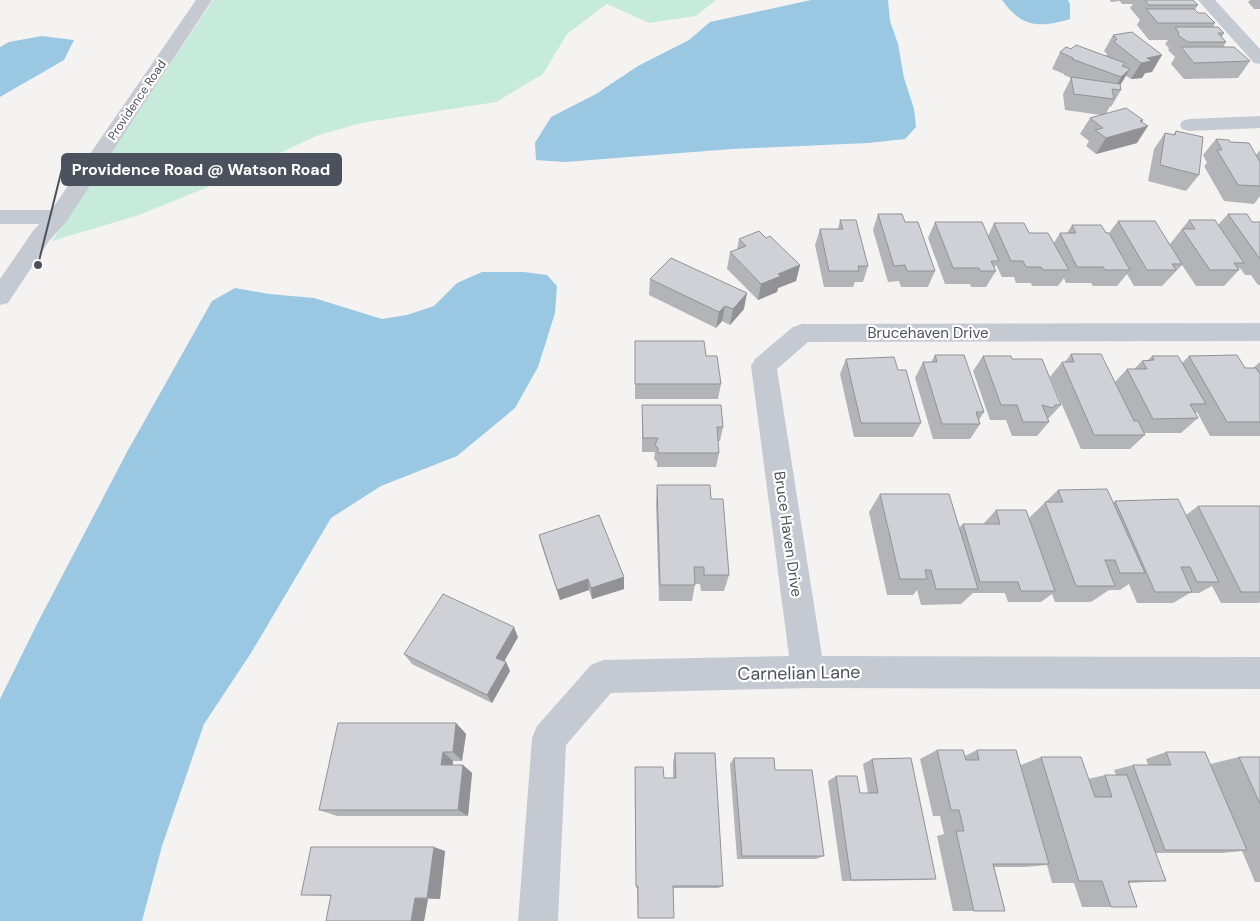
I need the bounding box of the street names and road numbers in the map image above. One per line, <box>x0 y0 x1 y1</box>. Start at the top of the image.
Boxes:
street label: Providence Road <box>104 57 170 143</box>
street label: Brucehaven Drive <box>868 323 988 343</box>
street label: Bruce Haven Drive <box>769 470 807 598</box>
street label: Carnelian Lane <box>737 660 861 686</box>

